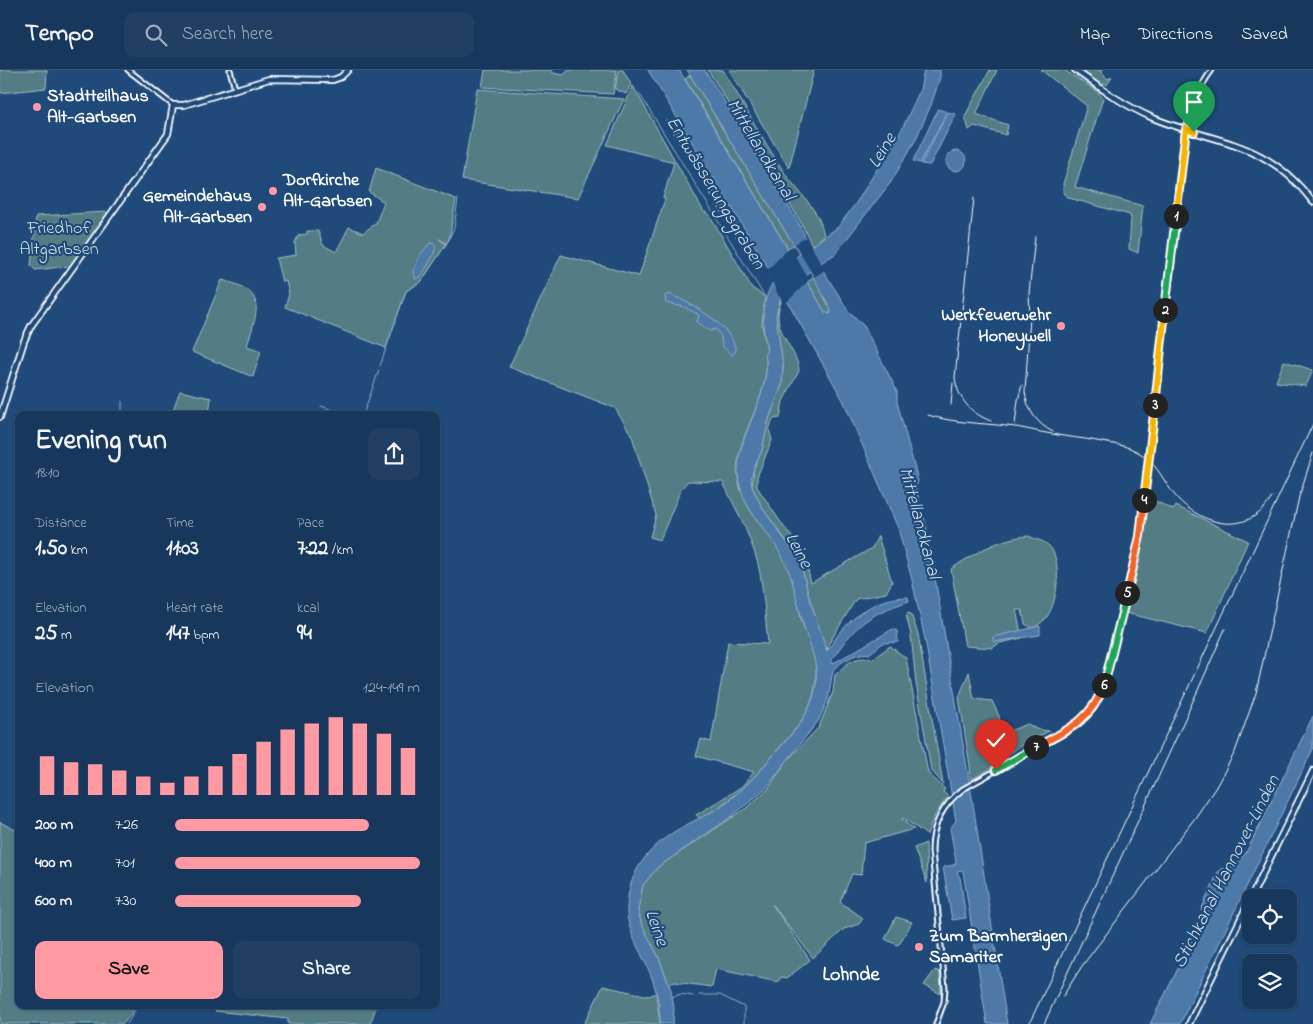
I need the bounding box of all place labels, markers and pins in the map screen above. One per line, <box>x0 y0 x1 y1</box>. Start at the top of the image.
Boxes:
pin <box>1173 81 1215 132</box>
place label: Stadtteilhaus Alt-Garbsen <box>47 84 149 131</box>
marker: Stadtteilhaus Alt-Garbsen <box>31 101 43 113</box>
place label: Dorfkirche Alt-Garbsen <box>282 168 372 215</box>
place label: Gemeindehaus Alt-Garbsen <box>143 184 252 231</box>
marker: Dorfkirche Alt-Garbsen <box>267 185 279 197</box>
marker: Gemeindehaus Alt-Garbsen <box>256 201 268 213</box>
pin: 1 <box>1164 204 1188 228</box>
pin: 2 <box>1152 298 1178 322</box>
place label: Werkfeuerwehr Honeywell <box>941 303 1051 351</box>
marker: Werkfeuerwehr Honeywell <box>1055 320 1067 332</box>
pin: 3 <box>1142 392 1168 418</box>
pin: 4 <box>1132 488 1156 512</box>
pin: 5 <box>1114 580 1140 606</box>
pin: 6 <box>1092 672 1116 698</box>
pin <box>975 719 1017 770</box>
pin: 7 <box>1024 734 1048 760</box>
place label: Zum Barmherzigen Samariter <box>929 924 1067 971</box>
marker: Zum Barmherzigen Samariter <box>913 941 925 953</box>

